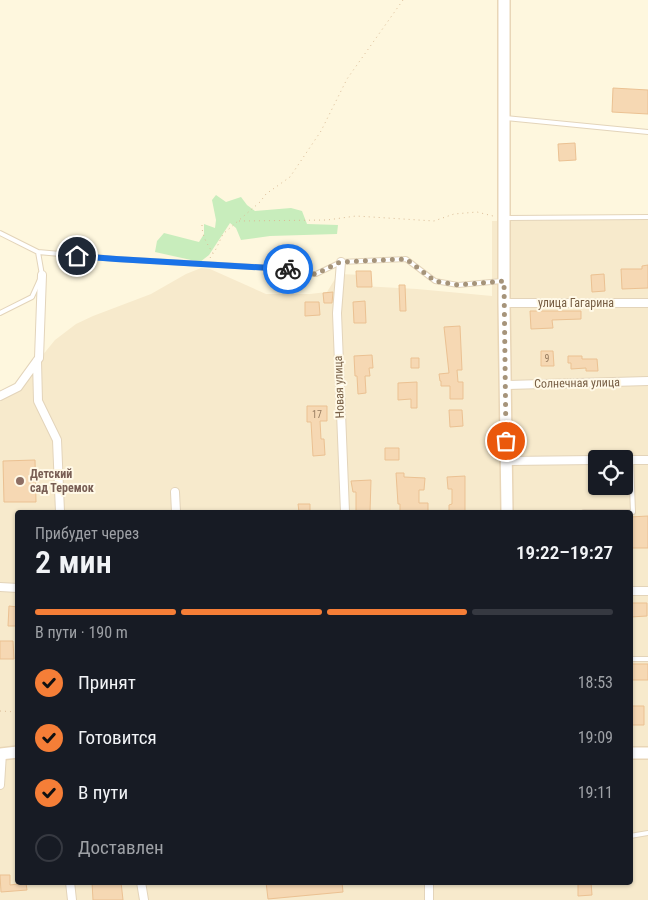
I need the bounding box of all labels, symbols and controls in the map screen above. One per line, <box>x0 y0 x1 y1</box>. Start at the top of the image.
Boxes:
pin <box>56 235 98 277</box>
icon: home <box>63 242 91 270</box>
courier <box>263 244 313 294</box>
icon: bike <box>274 255 302 283</box>
street label: улица Гагарина <box>538 296 614 310</box>
house number: 9 <box>545 353 550 364</box>
street label: Новая улица <box>331 355 347 419</box>
street label: Солнечная улица <box>534 375 620 391</box>
house number: 17 <box>312 409 322 420</box>
pin <box>485 420 527 462</box>
icon: bag <box>492 427 520 455</box>
map controls <box>588 450 633 495</box>
button: locate <box>588 450 633 495</box>
place label: Детский сад Теремок <box>30 467 94 495</box>
marker: Детский сад Теремок <box>14 475 26 487</box>
text: Прибудет через <box>35 524 139 543</box>
text: 19:22–19:27 <box>516 541 613 564</box>
text: 2 мин <box>35 543 112 581</box>
text: В пути · 190 m <box>35 623 128 642</box>
icon: check <box>35 669 63 697</box>
text: Принят <box>78 671 136 694</box>
text: 18:53 <box>578 673 613 692</box>
icon: check <box>35 724 63 752</box>
text: Готовится <box>78 726 157 749</box>
text: 19:09 <box>578 728 613 747</box>
icon: check <box>35 779 63 807</box>
text: В пути <box>78 781 128 804</box>
text: 19:11 <box>578 783 613 802</box>
text: Доставлен <box>78 836 164 859</box>

